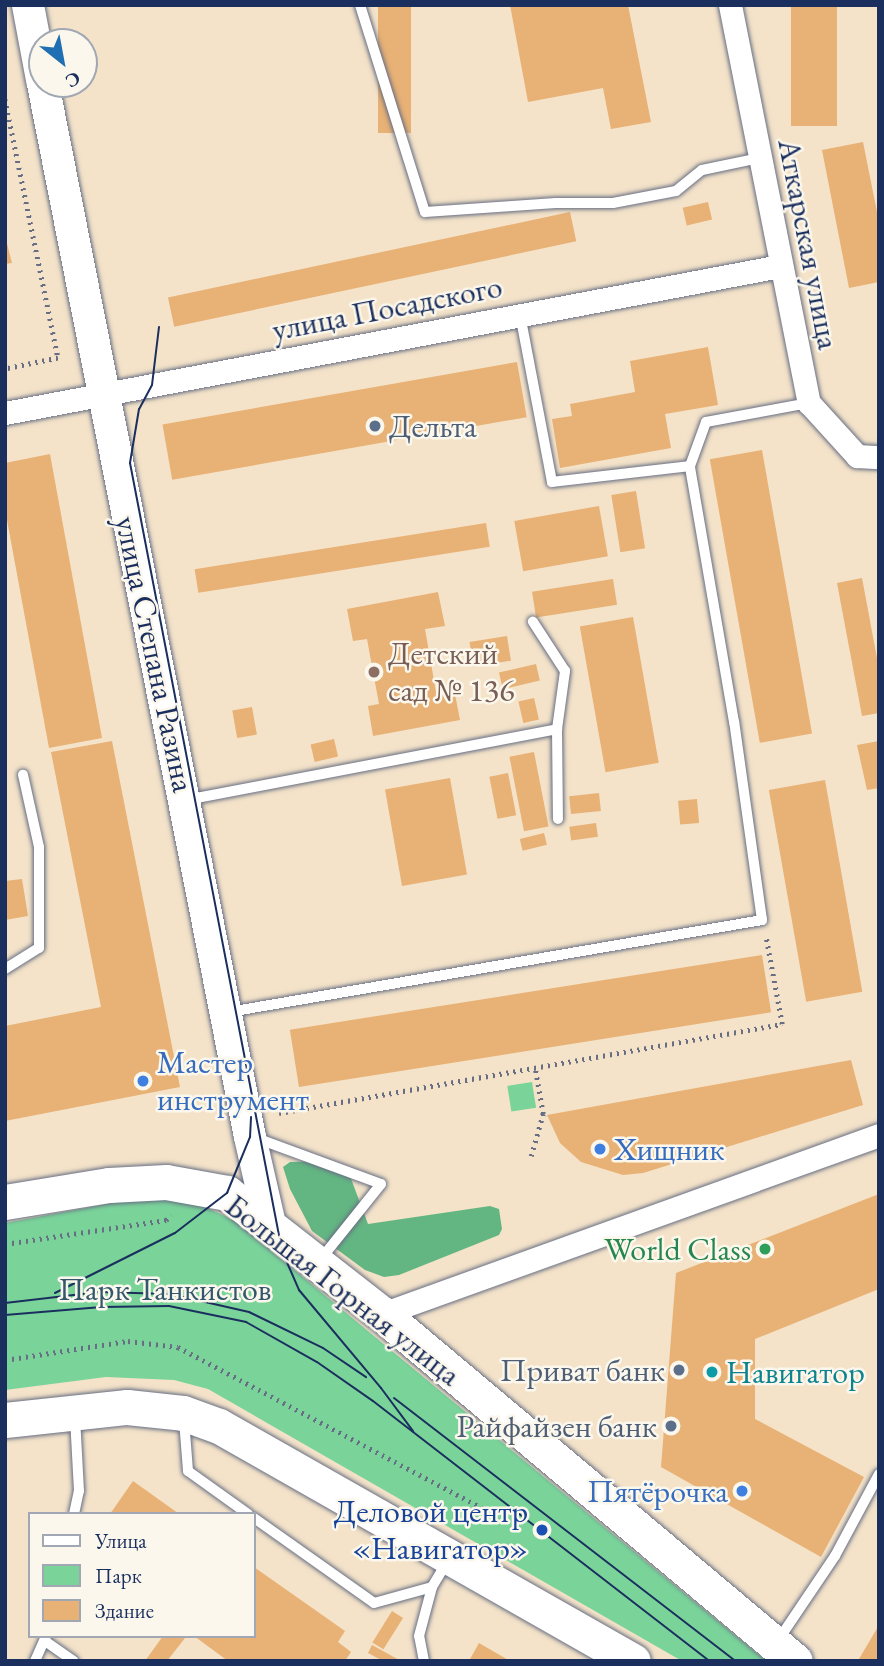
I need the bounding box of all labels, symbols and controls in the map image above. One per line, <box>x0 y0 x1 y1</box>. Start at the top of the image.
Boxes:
north arrow <box>28 28 98 98</box>
text: С <box>61 66 85 94</box>
street label: Аткарская улица <box>770 135 848 353</box>
street label: улица Посадского <box>269 267 505 349</box>
place label: Дельта <box>389 407 477 445</box>
marker: Дельта <box>367 418 383 434</box>
street label: улица Степана Разина <box>107 512 203 796</box>
place label: Детский сад № 136 <box>388 635 514 710</box>
marker: Детский сад № 136 <box>366 664 382 680</box>
place label: Мастер инструмент <box>157 1044 309 1119</box>
marker: Мастер инструмент <box>135 1073 151 1089</box>
place label: Хищник <box>614 1130 725 1168</box>
marker: Хищник <box>592 1141 608 1157</box>
street label: Большая Горная улица <box>218 1186 468 1394</box>
place label: World Class <box>604 1230 751 1268</box>
marker: World Class <box>757 1241 773 1257</box>
park label: Парк Танкистов <box>59 1270 271 1308</box>
place label: Приват банк <box>500 1351 665 1389</box>
place label: Навигатор <box>726 1353 865 1391</box>
marker: Приват банк <box>671 1362 687 1378</box>
marker: Навигатор <box>704 1364 720 1380</box>
place label: Райфайзен банк <box>457 1407 657 1445</box>
marker: Райфайзен банк <box>663 1418 679 1434</box>
place label: Пятёрочка <box>587 1472 728 1510</box>
marker: Пятёрочка <box>734 1483 750 1499</box>
place label: Деловой центр «Навигатор» <box>334 1493 528 1568</box>
legend <box>28 1512 256 1638</box>
marker: Деловой центр «Навигатор» <box>534 1522 550 1538</box>
text: Улица <box>95 1527 147 1554</box>
text: Парк <box>95 1562 142 1589</box>
text: Здание <box>95 1597 154 1624</box>

